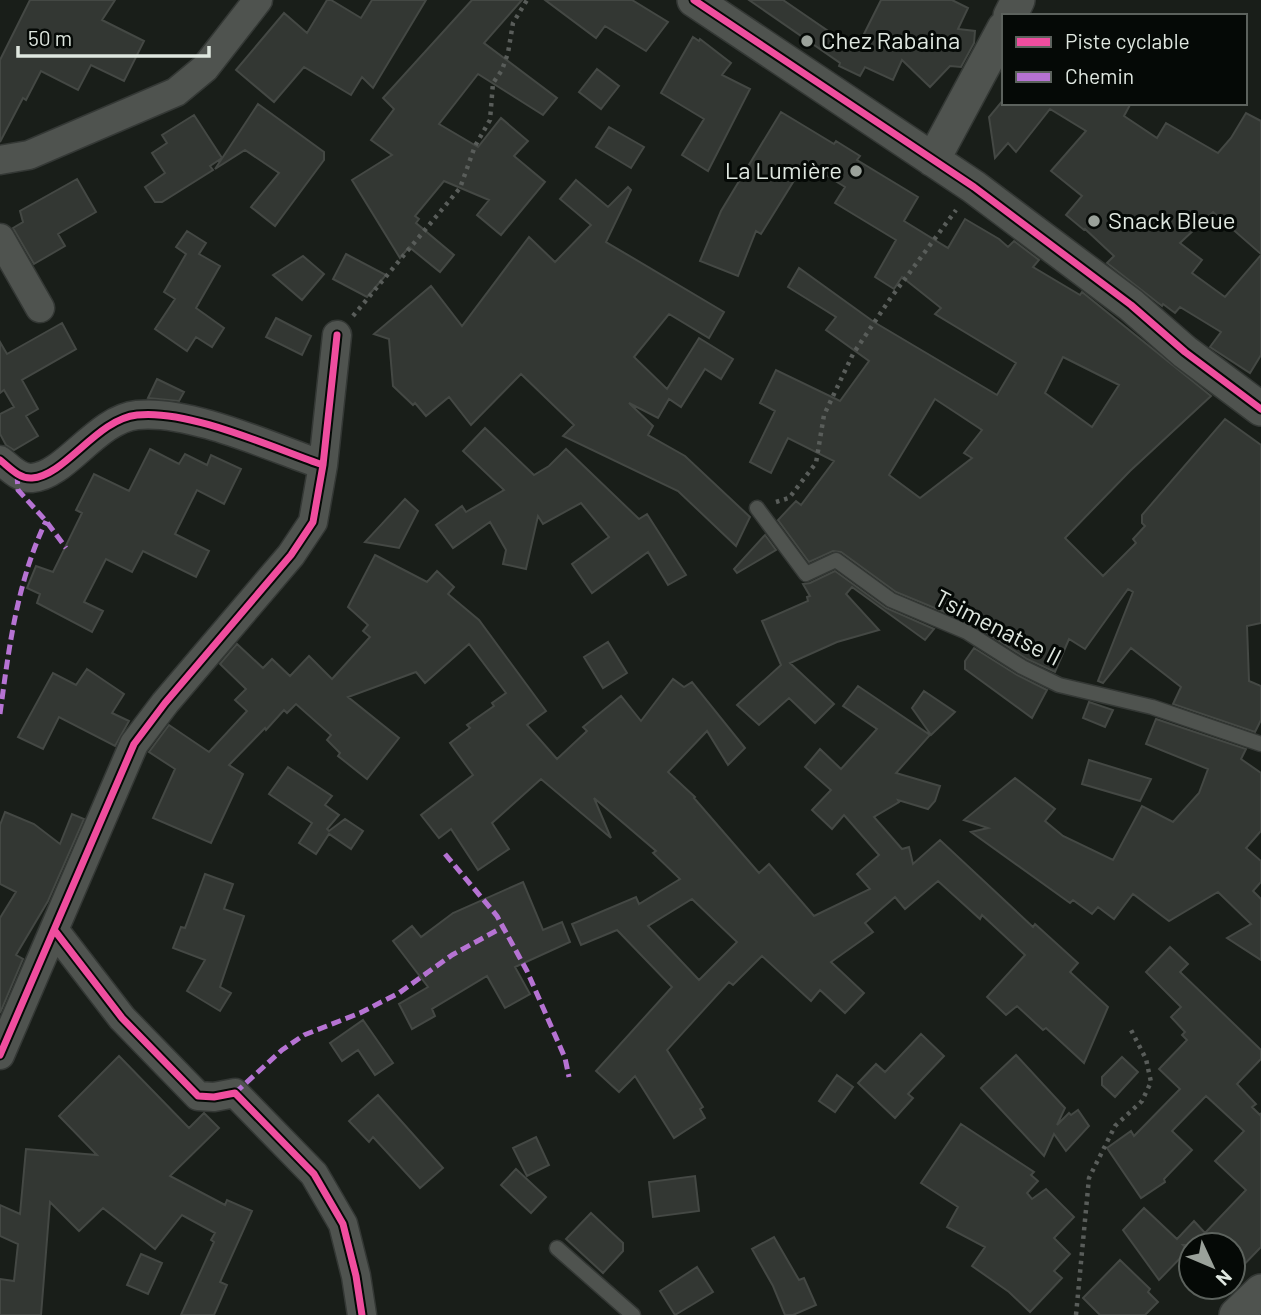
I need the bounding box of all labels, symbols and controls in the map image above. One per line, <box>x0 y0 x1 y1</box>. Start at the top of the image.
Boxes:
scale bar <box>18 14 208 58</box>
legend <box>1002 14 1247 105</box>
text: 50 m <box>28 25 72 50</box>
place label: Chez Rabaina <box>821 25 960 54</box>
text: Piste cyclable <box>1065 28 1190 53</box>
marker: Chez Rabaina <box>799 33 815 49</box>
text: Chemin <box>1065 63 1134 88</box>
place label: La Lumière <box>725 155 842 184</box>
marker: La Lumière <box>848 163 864 179</box>
place label: Snack Bleue <box>1108 205 1236 234</box>
marker: Snack Bleue <box>1086 213 1102 229</box>
street label: Tsimenatse II <box>931 582 1067 671</box>
north arrow <box>1177 1231 1247 1301</box>
text: N <box>1212 1266 1237 1291</box>

